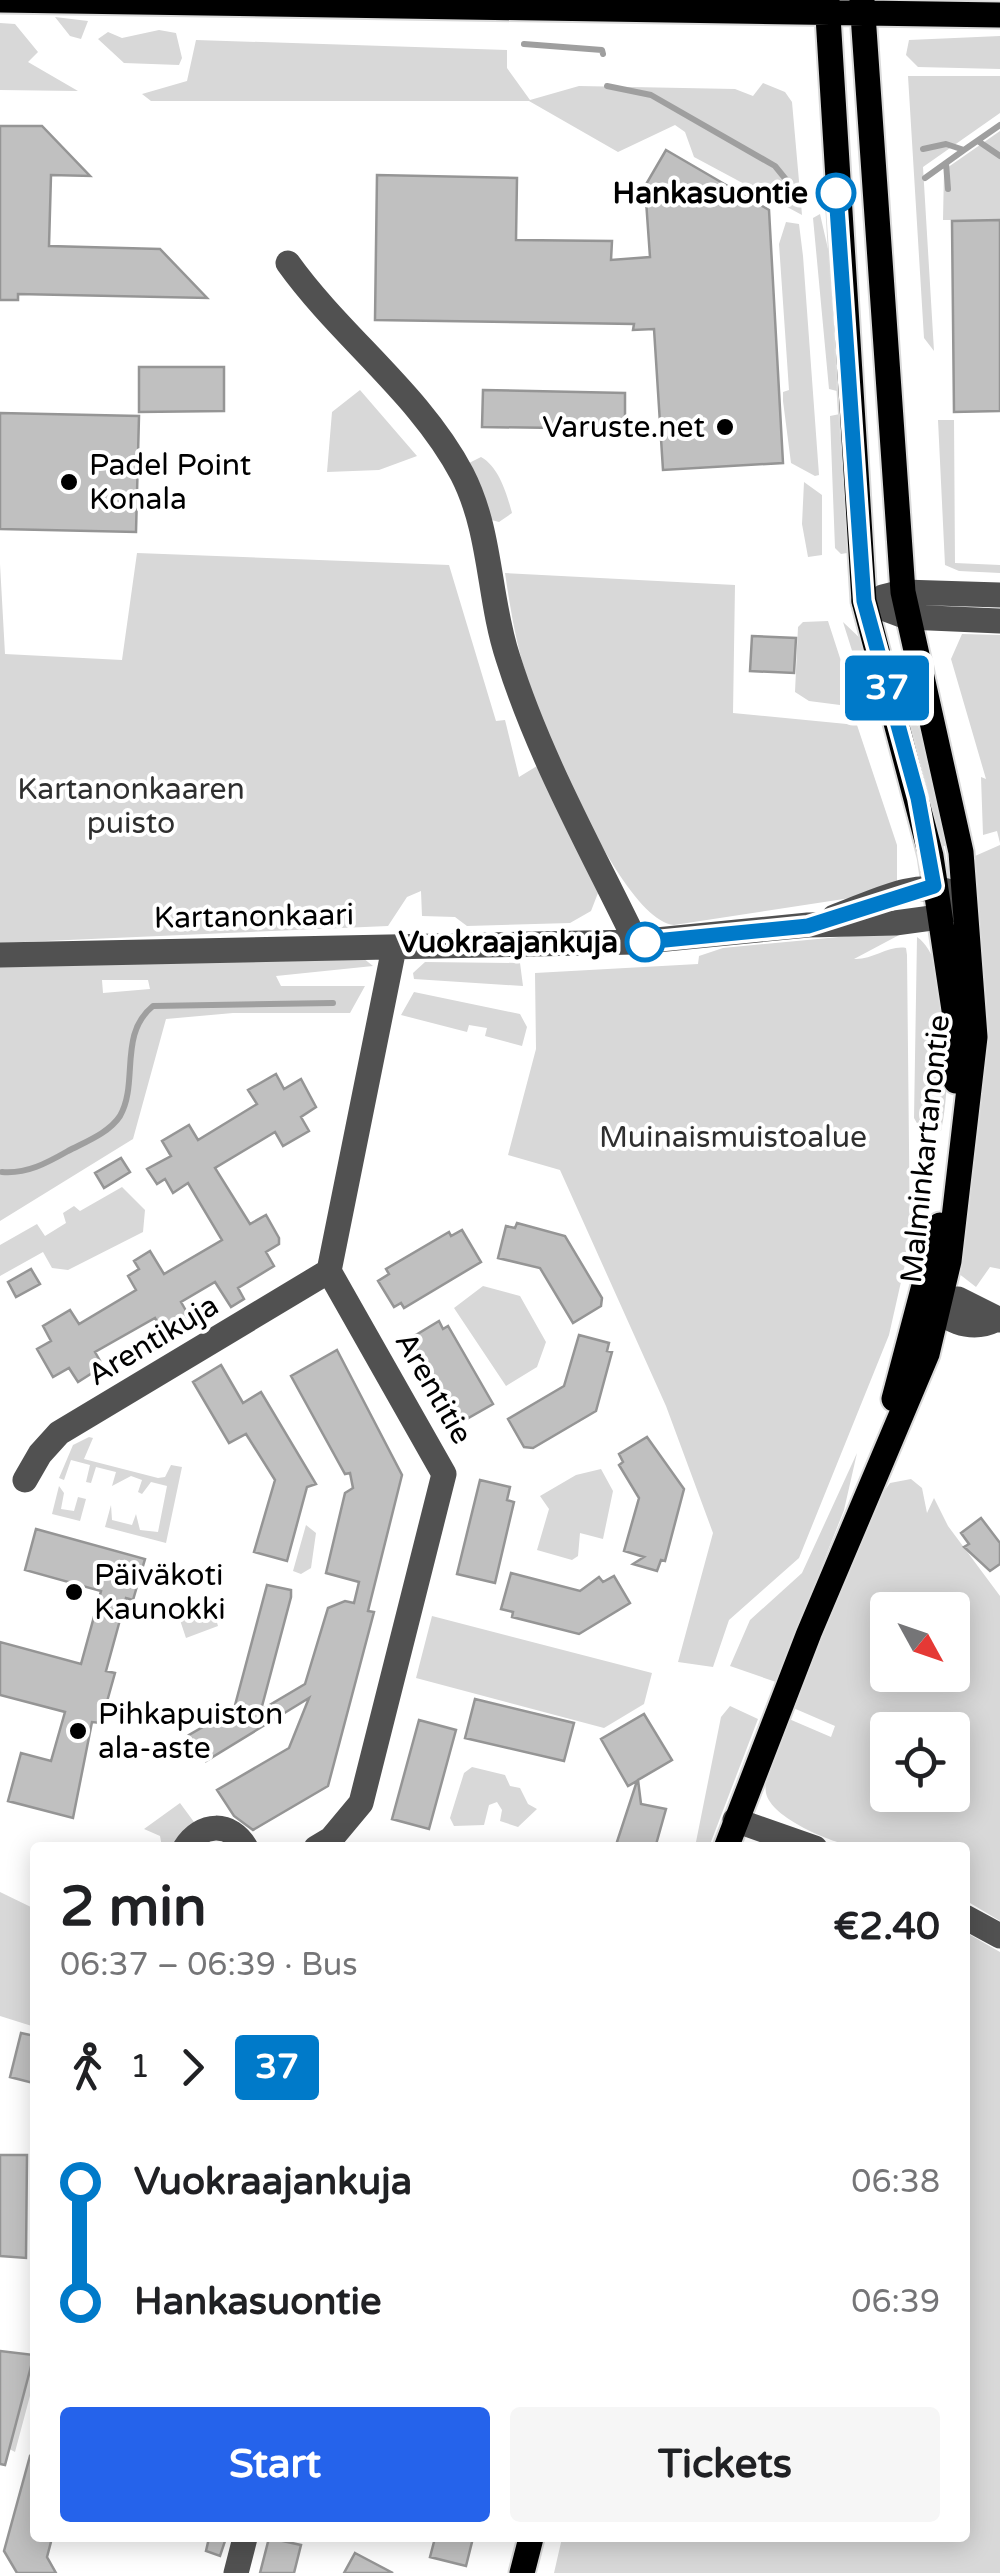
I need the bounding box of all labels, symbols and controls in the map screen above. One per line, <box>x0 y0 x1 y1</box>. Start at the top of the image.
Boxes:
marker: Hankasuontie <box>817 174 855 212</box>
place label: Hankasuontie <box>613 175 808 212</box>
place label: Varuste.net <box>542 409 705 446</box>
marker: Varuste.net <box>714 416 736 438</box>
place label: Padel Point Konala <box>89 447 251 518</box>
marker: Padel Point Konala <box>58 471 80 493</box>
line badge: 37 <box>842 656 932 720</box>
text: 37 <box>865 667 909 709</box>
park label: Kartanonkaaren puisto <box>17 771 245 842</box>
street label: Kartanonkaari <box>154 896 354 937</box>
marker: Vuokraajankuja <box>626 923 664 961</box>
place label: Vuokraajankuja <box>398 924 618 961</box>
street label: Malminkartanontie <box>893 1013 958 1285</box>
park label: Muinaismuistoalue <box>599 1119 867 1156</box>
street label: Arentikuja <box>81 1287 225 1394</box>
street label: Arentitie <box>387 1326 480 1451</box>
place label: Päiväkoti Kaunokki <box>94 1557 226 1628</box>
marker: Päiväkoti Kaunokki <box>63 1581 85 1603</box>
north arrow <box>870 1592 970 1692</box>
map controls <box>870 1592 970 1812</box>
place label: Pihkapuiston ala-aste <box>98 1696 283 1767</box>
button: locate <box>870 1712 970 1812</box>
marker: Pihkapuiston ala-aste <box>67 1720 89 1742</box>
text: 2 min <box>60 1875 207 1941</box>
text: €2.40 <box>833 1904 940 1950</box>
text: 06:37 – 06:39 · Bus <box>60 1946 358 1984</box>
icon: walk <box>60 2040 115 2095</box>
icon: forward <box>165 2040 220 2095</box>
text: 37 <box>255 2046 299 2088</box>
text: 1 <box>130 2048 150 2086</box>
text: Vuokraajankuja <box>134 2159 412 2205</box>
text: 06:38 <box>851 2163 940 2201</box>
text: Hankasuontie <box>134 2279 382 2325</box>
text: 06:39 <box>851 2283 940 2321</box>
button: Start <box>60 2407 490 2522</box>
button: Tickets <box>510 2407 940 2522</box>

